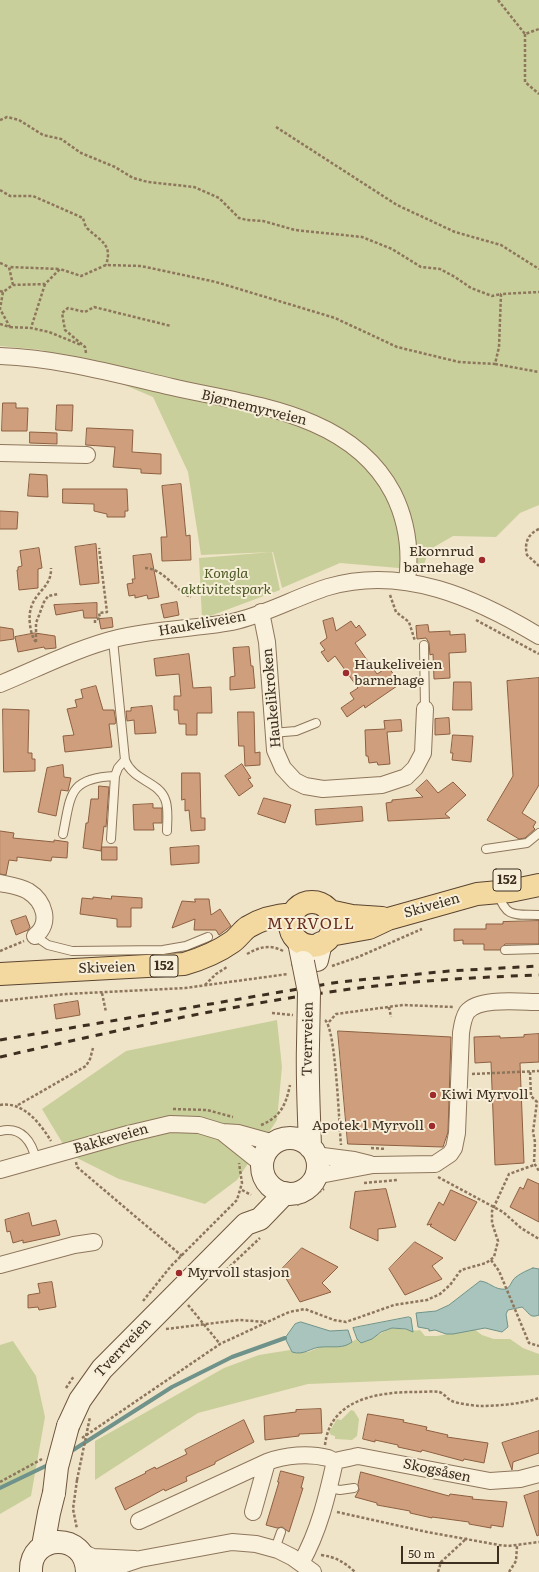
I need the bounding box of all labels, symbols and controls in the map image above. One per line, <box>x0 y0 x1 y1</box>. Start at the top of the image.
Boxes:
street label: Bjørnemyrveien <box>199 387 309 429</box>
place label: Ekornrud barnehage <box>404 544 474 576</box>
marker: Ekornrud barnehage <box>477 555 487 565</box>
park label: Kongla aktivitetspark <box>181 566 271 598</box>
street label: Haukeliveien <box>157 608 247 640</box>
street label: Haukelikroken <box>259 647 285 749</box>
place label: Haukeliveien barnehage <box>354 657 442 690</box>
marker: Haukeliveien barnehage <box>341 668 351 678</box>
road number: 152 <box>493 869 521 891</box>
street label: Skiveien <box>402 890 462 922</box>
district label: MYRVOLL <box>267 914 355 934</box>
road number: 152 <box>150 955 178 977</box>
street label: Skiveien <box>78 959 136 977</box>
street label: Tverrveien <box>299 1001 317 1077</box>
place label: Kiwi Myrvoll <box>441 1087 528 1103</box>
marker: Kiwi Myrvoll <box>428 1090 438 1100</box>
place label: Apotek 1 Myrvoll <box>312 1118 424 1134</box>
street label: Bakkeveien <box>72 1120 150 1158</box>
marker: Apotek 1 Myrvoll <box>427 1121 437 1131</box>
place label: Myrvoll stasjon <box>187 1265 290 1281</box>
marker: Myrvoll stasjon <box>174 1268 184 1278</box>
street label: Tverrveien <box>91 1315 155 1381</box>
street label: Skogsåsen <box>402 1456 472 1486</box>
scale bar <box>403 1538 501 1564</box>
text: 50 m <box>408 1544 435 1562</box>

